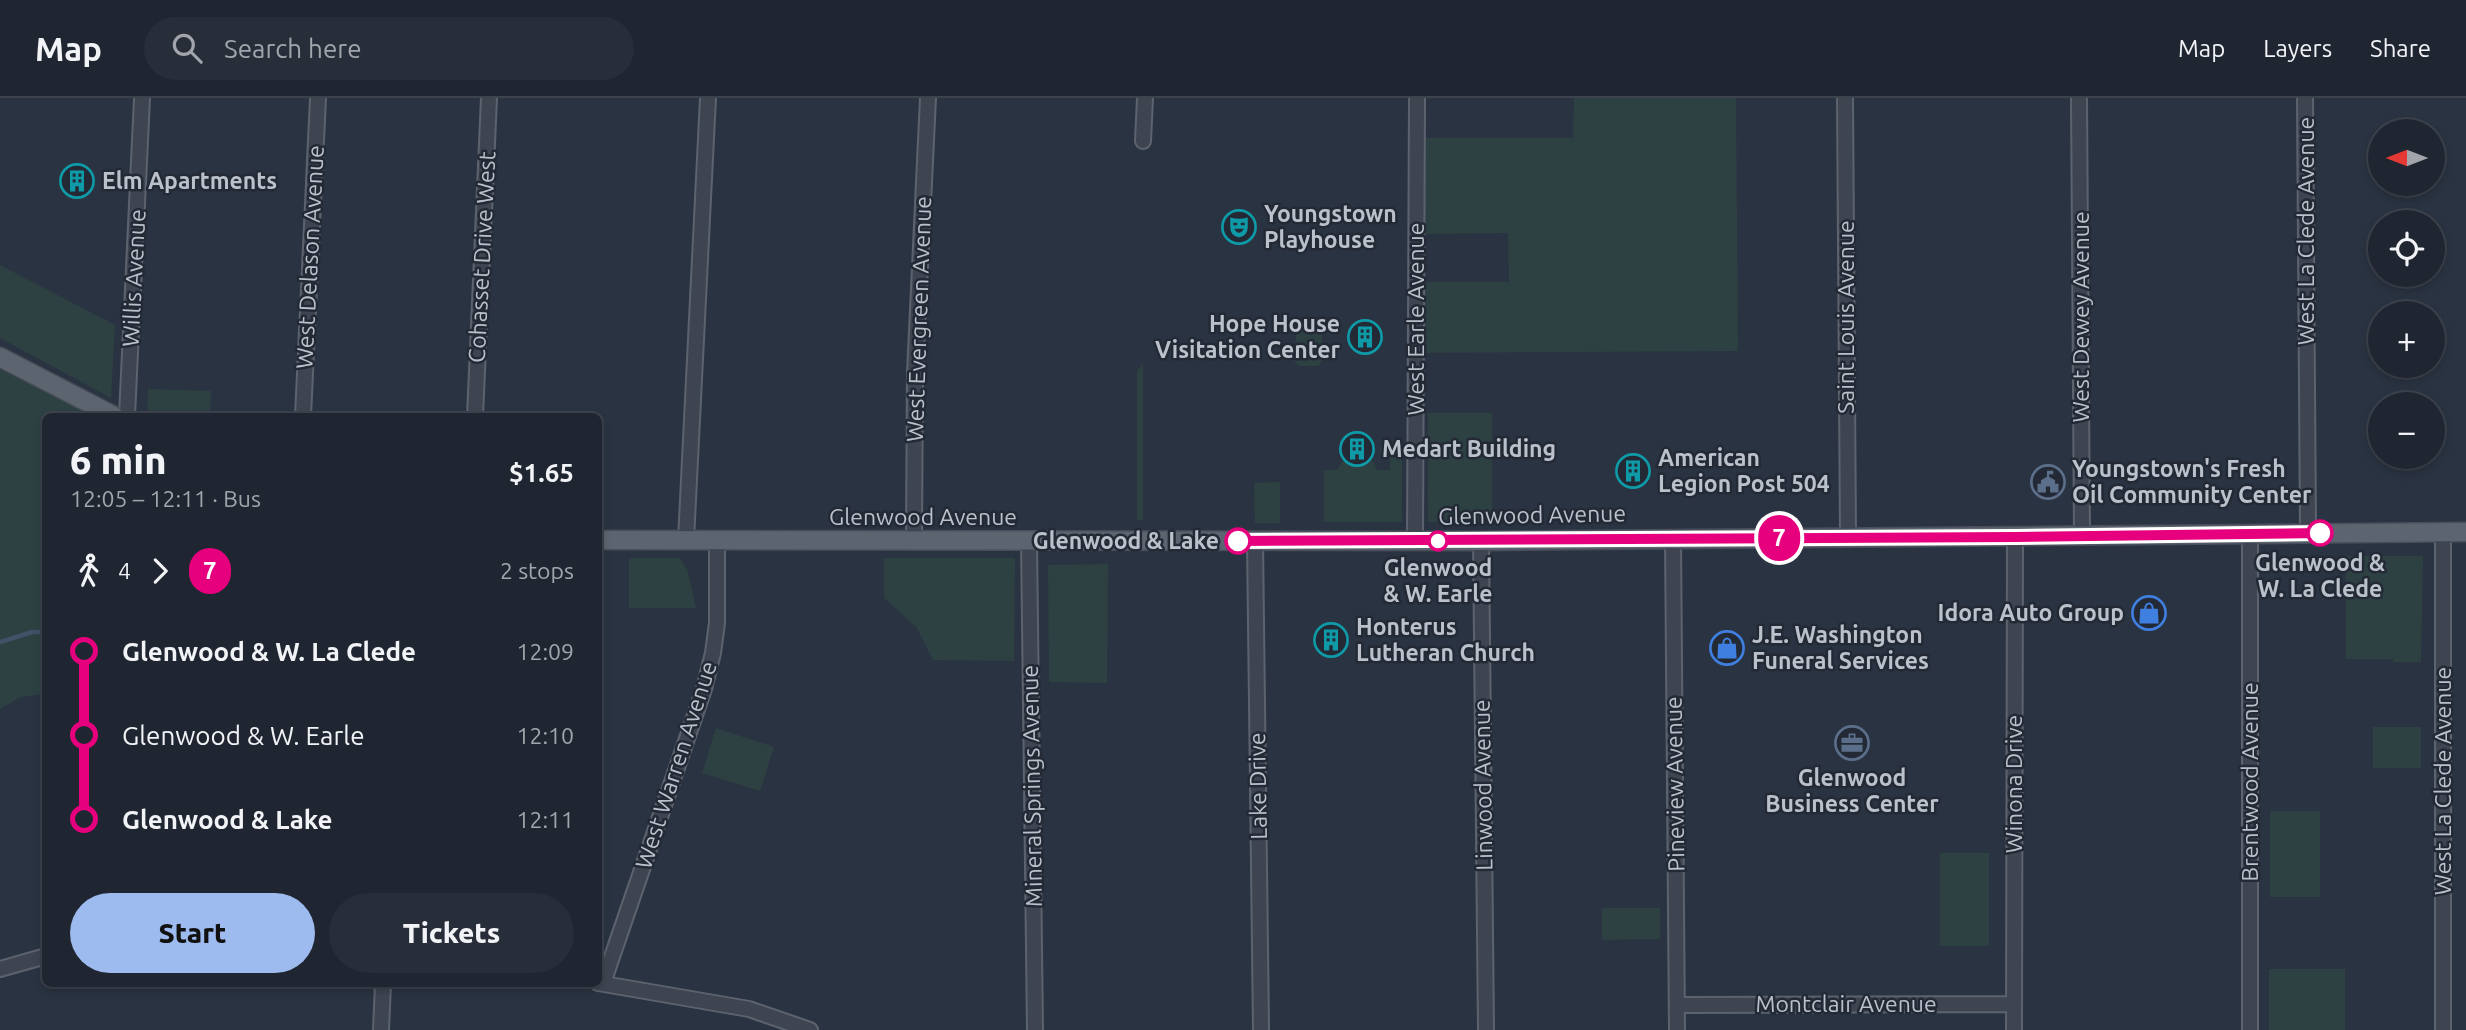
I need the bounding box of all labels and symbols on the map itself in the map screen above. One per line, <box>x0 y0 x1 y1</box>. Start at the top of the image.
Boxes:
street label: West La Clede Avenue <box>2293 117 2318 345</box>
north arrow <box>2368 119 2445 196</box>
street label: West Delason Avenue <box>291 144 328 370</box>
street label: Cohasset Drive West <box>463 151 500 363</box>
building icon: Elm Apartments <box>58 162 96 200</box>
place label: Elm Apartments <box>102 168 277 193</box>
street label: West Evergreen Avenue <box>902 195 935 443</box>
place label: Youngstown Playhouse <box>1264 201 1397 252</box>
theatre icon: Youngstown Playhouse <box>1220 208 1258 246</box>
street label: Willis Avenue <box>117 209 150 347</box>
street label: West Dewey Avenue <box>2068 211 2093 423</box>
street label: Saint Louis Avenue <box>1833 220 1858 414</box>
street label: West Earle Avenue <box>1403 223 1428 415</box>
place label: Hope House Visitation Center <box>1155 311 1341 362</box>
building icon: Hope House Visitation Center <box>1346 318 1384 356</box>
building icon: Medart Building <box>1338 430 1376 468</box>
place label: Medart Building <box>1382 436 1556 461</box>
place label: American Legion Post 504 <box>1658 445 1830 496</box>
building icon: American Legion Post 504 <box>1614 452 1652 490</box>
place label: Youngstown's Fresh Oil Community Center <box>2072 456 2312 507</box>
public building icon: Youngstown's Fresh Oil Community Center <box>2029 463 2067 501</box>
street label: Glenwood Avenue <box>1438 500 1626 529</box>
street label: Glenwood Avenue <box>829 504 1017 529</box>
line badge: 7 <box>1756 515 1802 561</box>
marker: Glenwood & W. La Clede <box>2307 520 2333 546</box>
place label: Glenwood & Lake <box>1033 528 1219 553</box>
marker: Glenwood & Lake <box>1225 528 1251 554</box>
marker: Glenwood & W. Earle <box>1428 531 1448 551</box>
place label: Glenwood & W. La Clede <box>2255 550 2385 601</box>
place label: Glenwood & W. Earle <box>1384 555 1492 606</box>
shop icon: Idora Auto Group <box>2130 594 2168 632</box>
place label: Idora Auto Group <box>1937 600 2124 625</box>
place label: Honterus Lutheran Church <box>1356 614 1535 665</box>
building icon: Honterus Lutheran Church <box>1312 621 1350 659</box>
place label: J.E. Washington Funeral Services <box>1752 622 1929 673</box>
shop icon: J.E. Washington Funeral Services <box>1708 629 1746 667</box>
street label: West Warren Avenue <box>630 658 721 872</box>
street label: Mineral Springs Avenue <box>1017 665 1046 907</box>
street label: West La Clede Avenue <box>2430 667 2455 895</box>
street label: Brentwood Avenue <box>2237 682 2262 882</box>
street label: Pineview Avenue <box>1660 696 1689 872</box>
street label: Linwood Avenue <box>1469 699 1496 871</box>
street label: Winona Drive <box>2001 715 2026 853</box>
office icon: Glenwood Business Center <box>1833 724 1871 762</box>
street label: Lake Drive <box>1244 732 1271 840</box>
place label: Glenwood Business Center <box>1765 765 1939 816</box>
street label: Montclair Avenue <box>1755 991 1937 1016</box>

